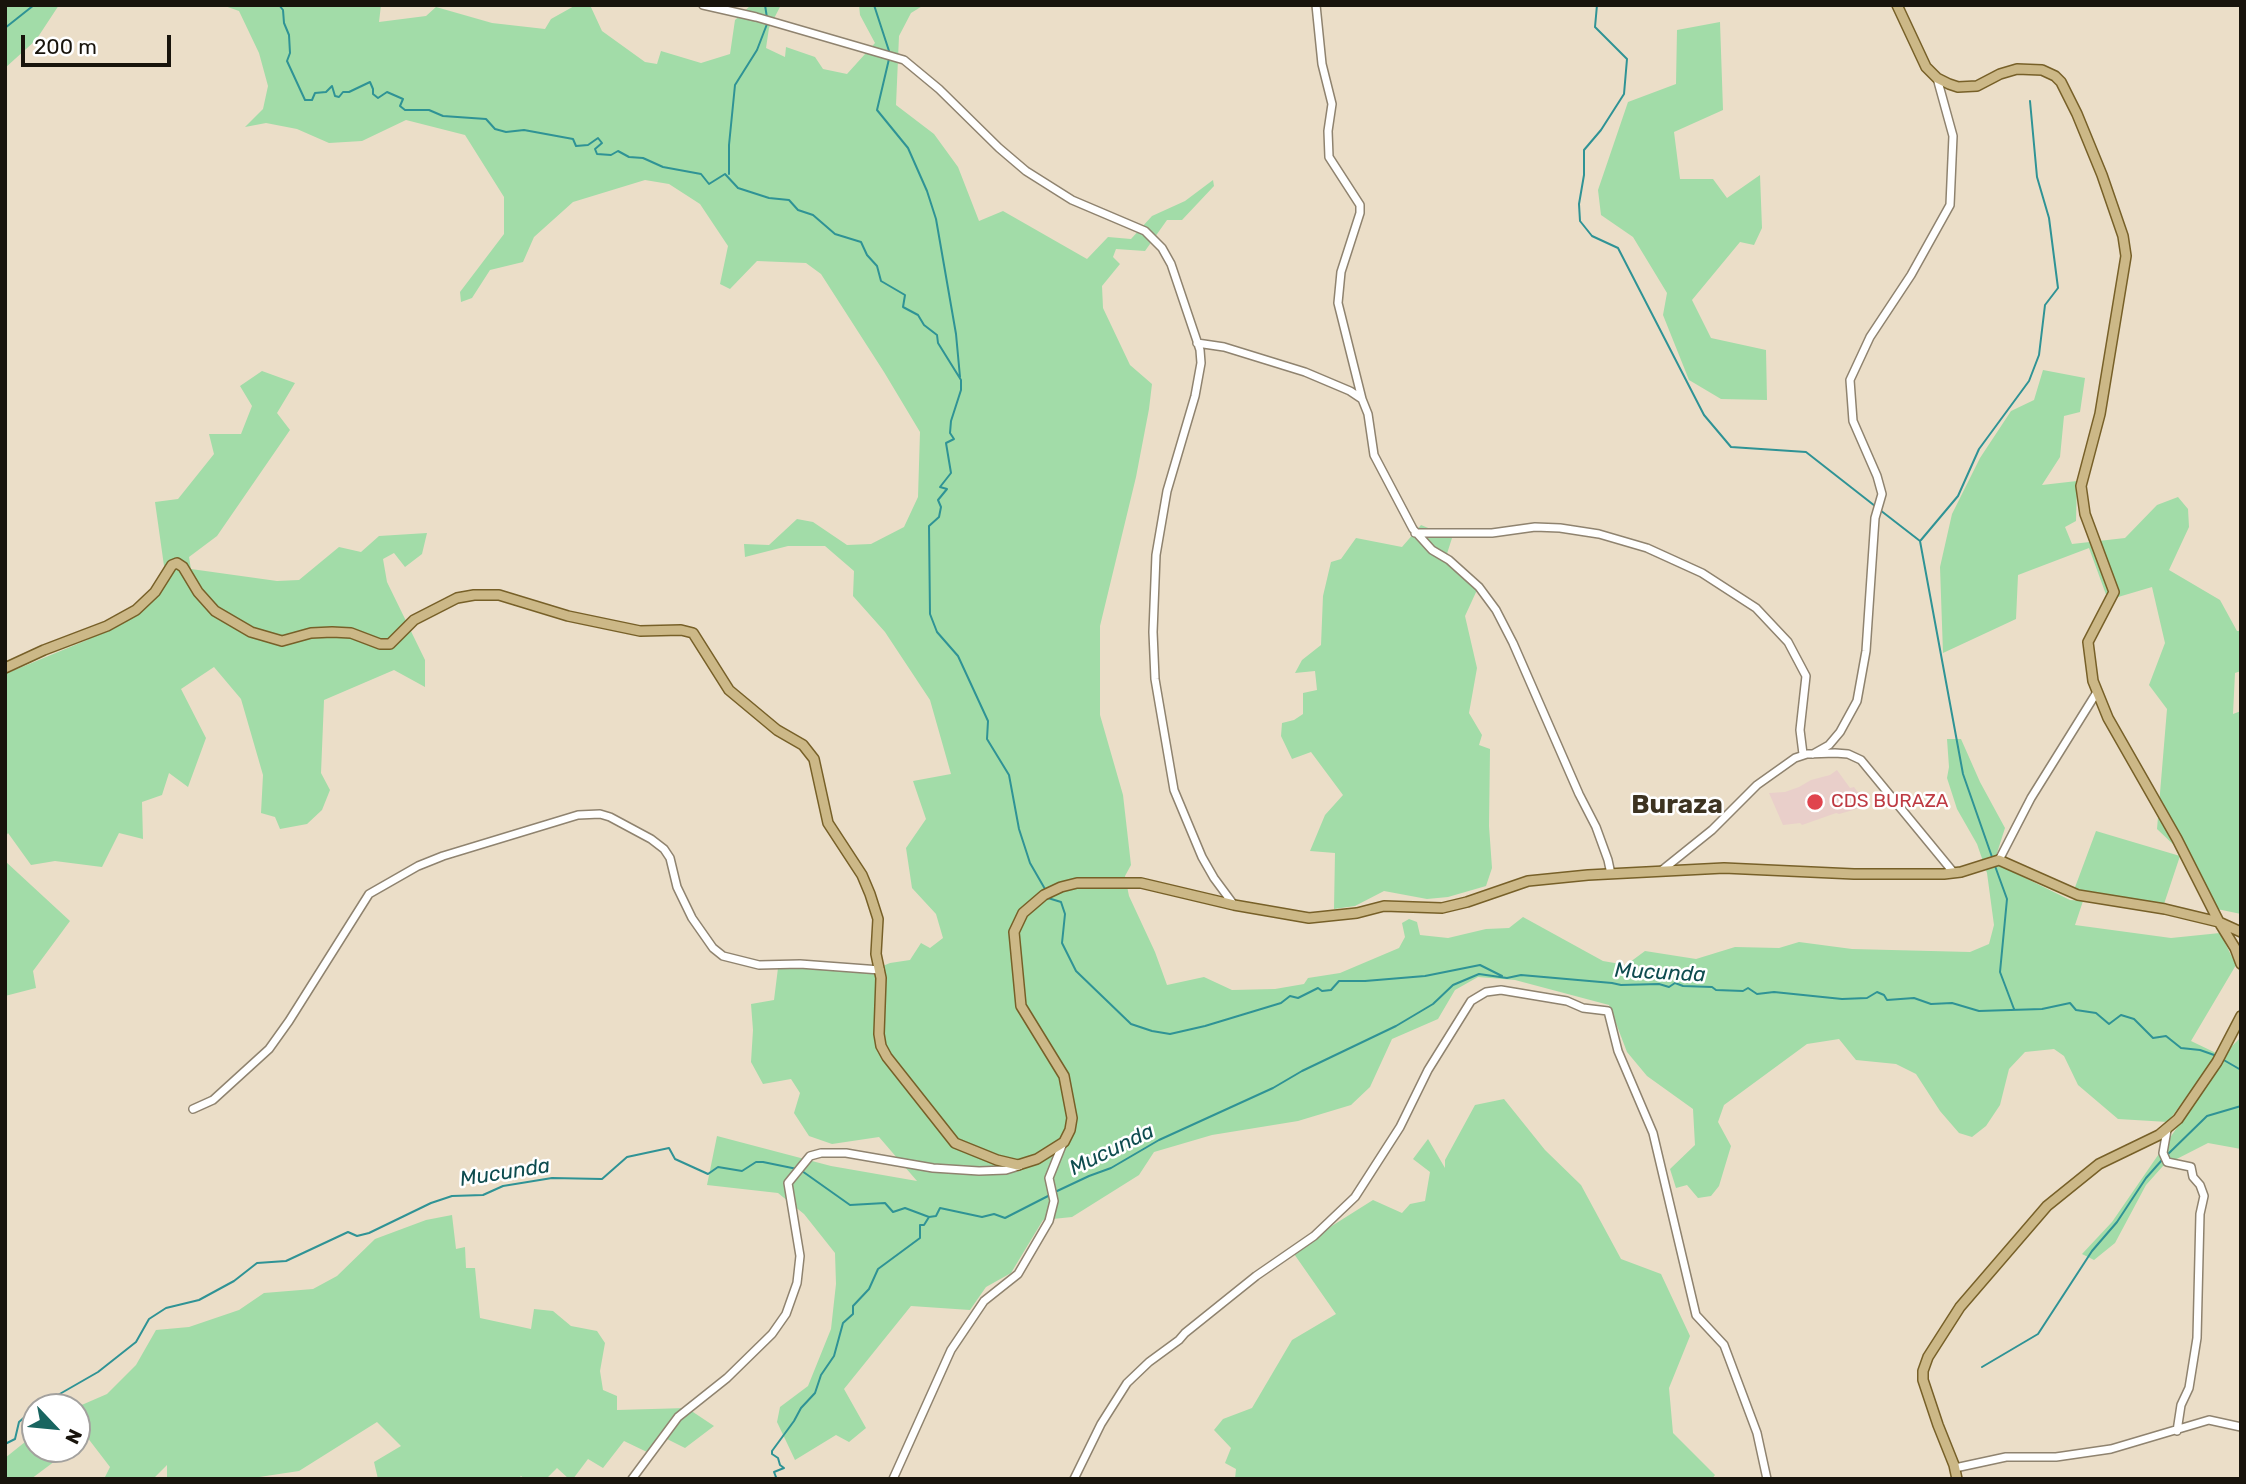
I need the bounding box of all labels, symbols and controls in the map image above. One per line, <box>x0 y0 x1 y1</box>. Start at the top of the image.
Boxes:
scale bar <box>24 21 175 65</box>
text: 200 m <box>34 34 97 59</box>
district label: Buraza <box>1631 789 1723 821</box>
place label: CDS BURAZA <box>1831 791 1949 813</box>
marker: CDS BURAZA <box>1805 792 1825 812</box>
water label: Mucunda <box>1614 958 1706 988</box>
water label: Mucunda <box>1066 1119 1158 1181</box>
water label: Mucunda <box>458 1153 552 1193</box>
north arrow <box>21 1393 91 1463</box>
text: N <box>60 1425 87 1448</box>

